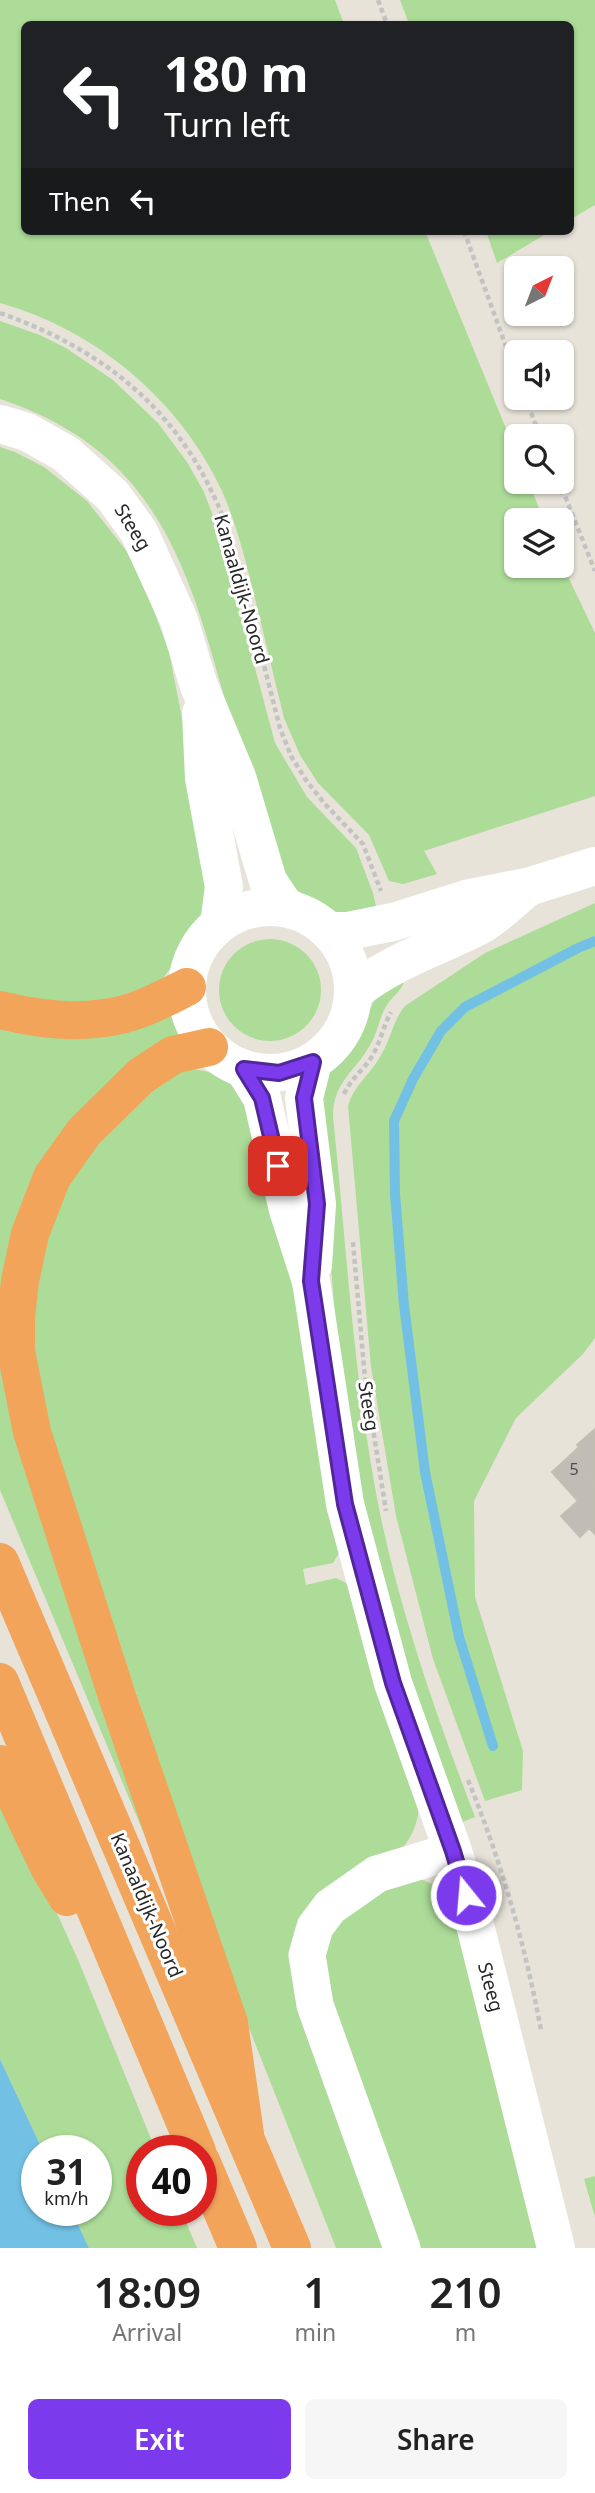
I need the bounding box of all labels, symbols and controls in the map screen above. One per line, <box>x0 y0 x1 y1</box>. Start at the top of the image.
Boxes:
text: 180 m <box>164 40 309 106</box>
icon: left <box>49 49 140 140</box>
text: Turn left <box>164 103 290 146</box>
icon: left <box>124 182 162 220</box>
text: Then <box>49 183 110 219</box>
north arrow <box>504 256 574 326</box>
map controls <box>504 256 574 578</box>
button: sound <box>504 340 574 410</box>
button: search <box>504 424 574 494</box>
street label: Steeg <box>109 499 157 555</box>
button: layers <box>504 508 574 578</box>
street label: Kanaaldijk-Noord <box>208 511 276 667</box>
pin <box>248 1136 308 1196</box>
icon: arrive <box>259 1147 297 1185</box>
street label: Steeg <box>352 1379 386 1433</box>
house number: 5 <box>569 1458 579 1480</box>
street label: Kanaaldijk-Noord <box>105 1829 189 1981</box>
position arrow <box>429 1858 503 1932</box>
street label: Steeg <box>472 1959 510 2015</box>
speed limit sign: 40 <box>126 2135 217 2226</box>
text: 31 <box>46 2148 87 2195</box>
text: km/h <box>44 2186 89 2210</box>
text: 18:09 <box>93 2263 201 2320</box>
text: 1 <box>303 2263 327 2320</box>
text: 210 <box>430 2263 502 2320</box>
text: Arrival <box>112 2316 182 2348</box>
text: min <box>294 2316 336 2348</box>
text: m <box>455 2316 476 2348</box>
button: Exit <box>28 2399 291 2479</box>
button: Share <box>305 2399 567 2479</box>

